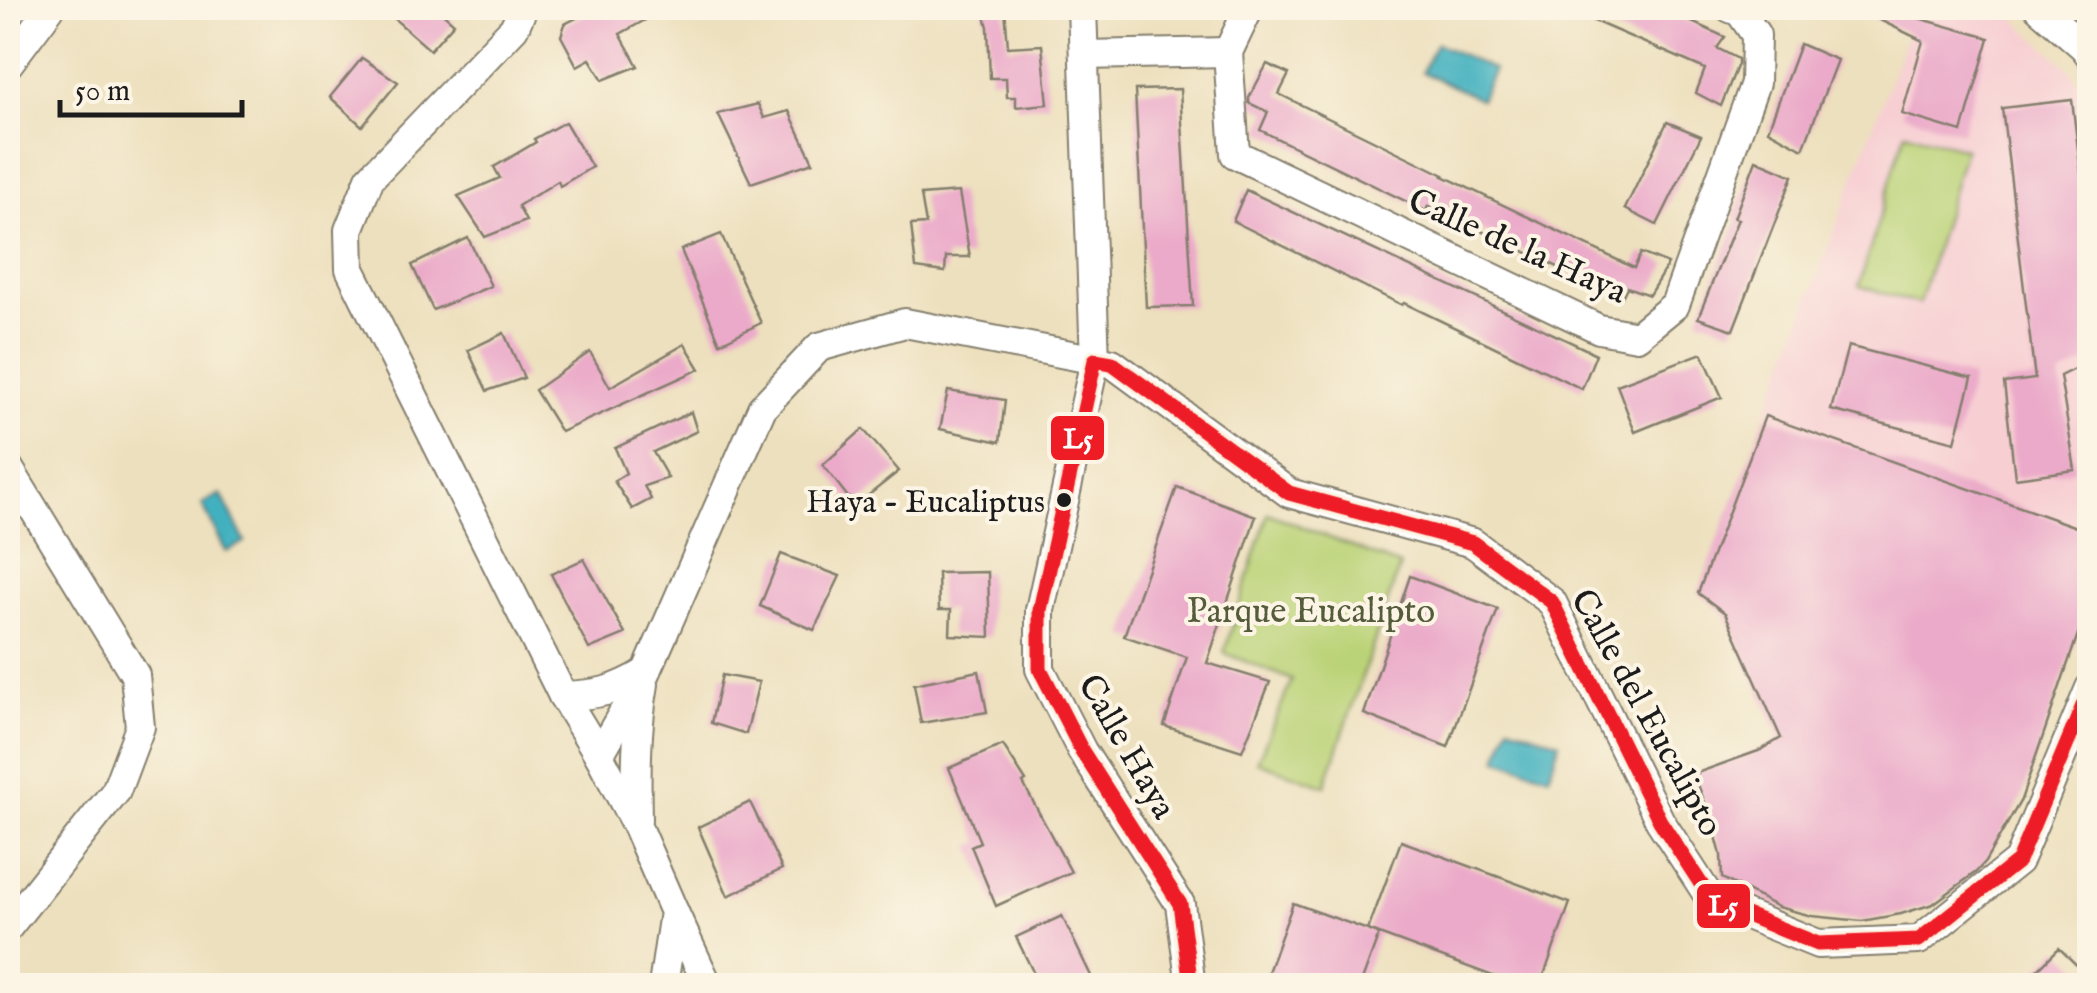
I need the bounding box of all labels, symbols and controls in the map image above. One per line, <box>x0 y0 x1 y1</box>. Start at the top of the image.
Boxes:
scale bar <box>60 55 242 117</box>
text: 50 m <box>75 73 130 111</box>
street label: Calle de la Haya <box>1401 179 1634 316</box>
line badge: L5 <box>1049 414 1106 462</box>
text: L5 <box>1063 423 1093 458</box>
place label: Haya - Eucaliptus <box>806 483 1045 524</box>
marker: Haya - Eucaliptus <box>1054 490 1074 510</box>
street label: Calle del Eucalipto <box>1559 582 1732 845</box>
park label: Parque Eucalipto <box>1187 590 1435 635</box>
street label: Calle Haya <box>1066 667 1186 828</box>
line badge: L5 <box>1695 882 1752 930</box>
text: L5 <box>1708 890 1738 925</box>

